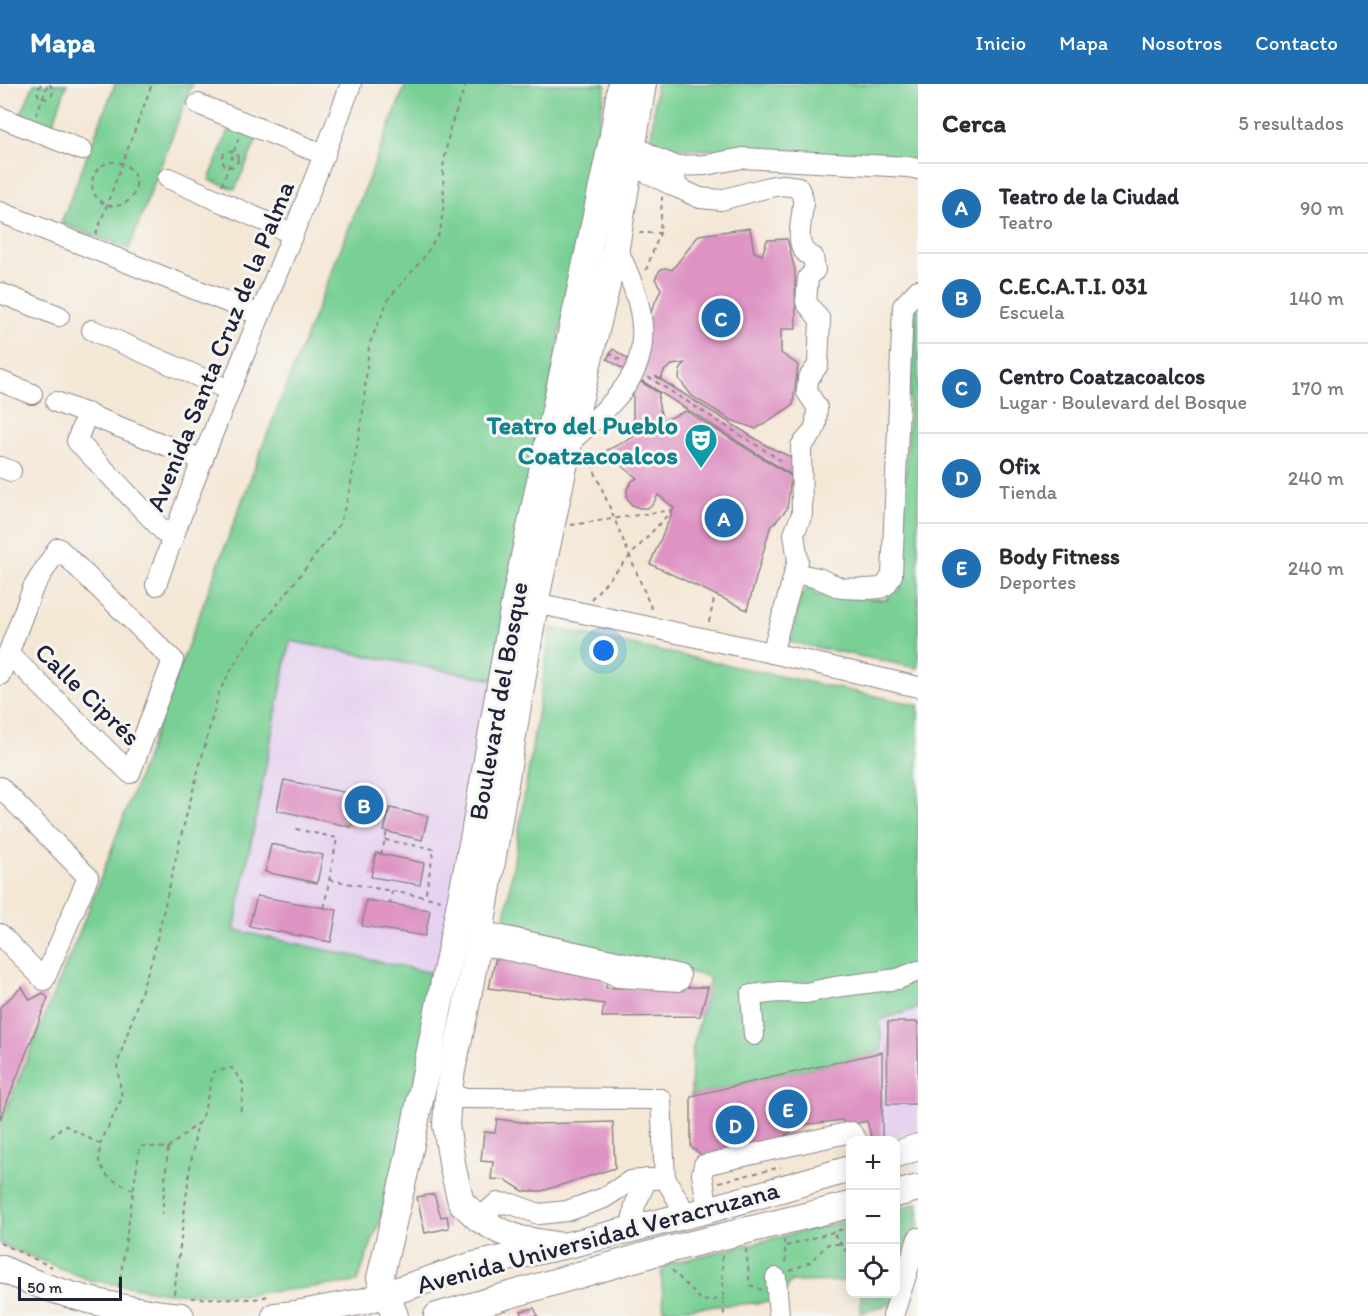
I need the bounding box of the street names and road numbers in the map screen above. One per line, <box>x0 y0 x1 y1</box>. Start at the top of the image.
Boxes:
street label: Avenida Santa Cruz de la Palma <box>139 176 301 516</box>
street label: Boulevard del Bosque <box>461 579 535 823</box>
street label: Calle Ciprés <box>28 636 148 752</box>
street label: Avenida Universidad Veracruzana <box>413 1173 783 1301</box>

